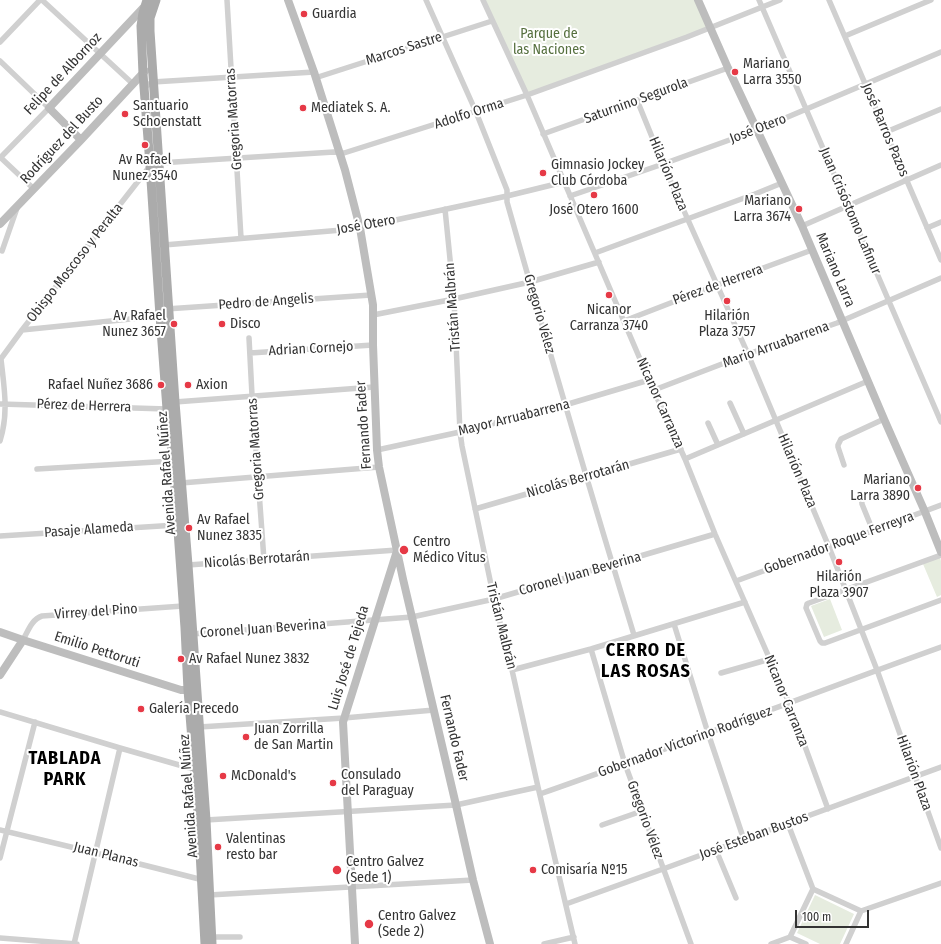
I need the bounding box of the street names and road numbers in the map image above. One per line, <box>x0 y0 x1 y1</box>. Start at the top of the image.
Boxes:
street label: Felipe de Albornoz <box>21 29 105 119</box>
street label: Marcos Sastre <box>364 29 444 69</box>
street label: Gregoria Matorras <box>222 67 246 171</box>
street label: Saturnino Segurola <box>582 74 690 128</box>
street label: José Barros Pazos <box>858 81 912 179</box>
street label: Rodríguez del Busto <box>17 93 107 187</box>
street label: Adolfo Orma <box>432 95 506 133</box>
street label: José Otero <box>727 111 789 147</box>
street label: Hilarión Plaza <box>645 134 691 214</box>
street label: Juan Crisóstomo Lafinur <box>816 145 884 277</box>
street label: Obispo Moscoso y Peralta <box>23 200 127 326</box>
street label: José Otero <box>335 212 397 238</box>
street label: Mariano Larra <box>812 230 858 310</box>
street label: Pérez de Herrera <box>671 261 765 309</box>
street label: Tristán Malbrán <box>442 262 464 352</box>
street label: Gregorio Vélez <box>520 272 558 356</box>
street label: Pedro de Angelis <box>218 290 314 314</box>
street label: Mario Arruabarrena <box>721 318 831 372</box>
street label: Adrian Cornejo <box>268 338 354 360</box>
street label: Nicanor Carranza <box>633 355 687 451</box>
street label: Fernando Fader <box>353 380 375 470</box>
street label: Pérez de Herrera <box>36 396 132 416</box>
street label: Mayor Arruabarrena <box>456 396 572 440</box>
street label: Gregoria Matorras <box>244 397 268 501</box>
street label: Avenida Rafael Núñez <box>154 411 180 535</box>
street label: Hilarión Plaza <box>774 431 820 511</box>
street label: Nicolás Berrotarán <box>525 456 631 502</box>
street label: Gobernador Roque Ferreyra <box>762 508 916 578</box>
street label: Pasaje Alameda <box>44 518 134 542</box>
street label: Nicolás Berrotarán <box>203 548 311 572</box>
street label: Coronel Juan Beverina <box>517 549 643 599</box>
street label: Tristán Malbrán <box>482 581 520 671</box>
street label: Virrey del Pino <box>54 601 138 623</box>
street label: Luis José de Tejeda <box>325 604 373 712</box>
street label: Coronel Juan Beverina <box>199 616 327 642</box>
street label: Emilio Pettoruti <box>52 628 142 672</box>
street label: Nicanor Carranza <box>760 653 812 749</box>
street label: Fernando Fader <box>436 693 472 783</box>
street label: Gobernador Victorino Rodríguez <box>596 703 774 781</box>
street label: Hilarión Plaza <box>893 733 935 813</box>
street label: Avenida Rafael Núñez <box>176 734 202 858</box>
street label: Gregorio Vélez <box>623 779 667 861</box>
street label: José Esteban Bustos <box>697 809 811 863</box>
street label: Juan Planas <box>72 839 140 871</box>

